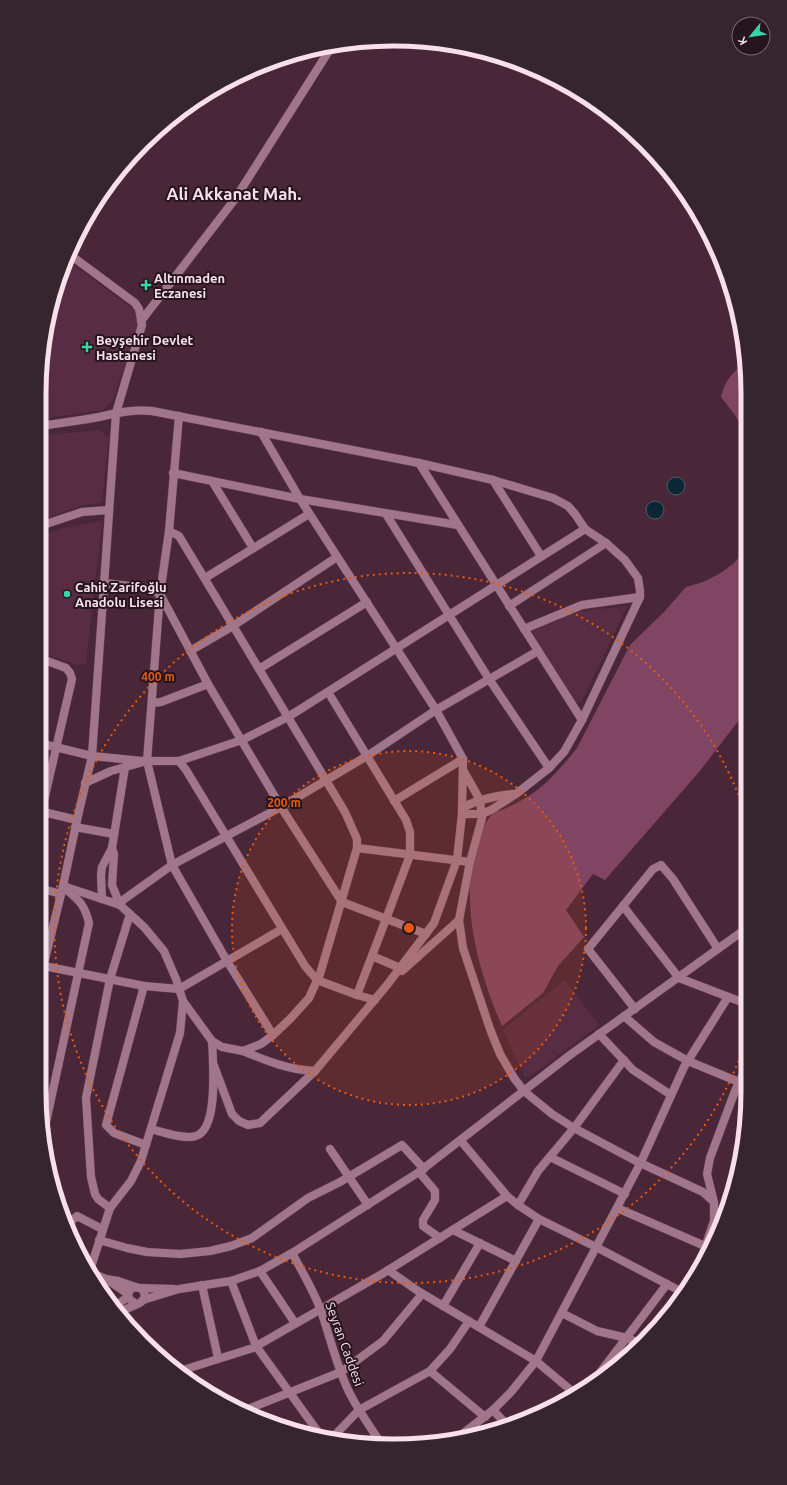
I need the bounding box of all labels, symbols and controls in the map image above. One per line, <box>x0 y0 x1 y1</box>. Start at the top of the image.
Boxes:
north arrow <box>731 16 771 56</box>
text: K <box>735 34 749 47</box>
district label: Ali Akkanat Mah. <box>166 184 302 203</box>
place label: Altınmaden Eczanesi <box>154 271 225 300</box>
marker: Altınmaden Eczanesi <box>141 280 151 290</box>
place label: Beyşehir Devlet Hastanesi <box>96 333 194 362</box>
marker: Beyşehir Devlet Hastanesi <box>81 341 93 353</box>
place label: Cahit Zarifoğlu Anadolu Lisesi <box>75 580 167 609</box>
marker: Cahit Zarifoğlu Anadolu Lisesi <box>62 589 72 599</box>
text: 400 m <box>141 670 175 683</box>
text: 200 m <box>267 796 301 809</box>
centre of rings <box>402 921 416 935</box>
street label: Seyran Caddesi <box>323 1300 367 1388</box>

